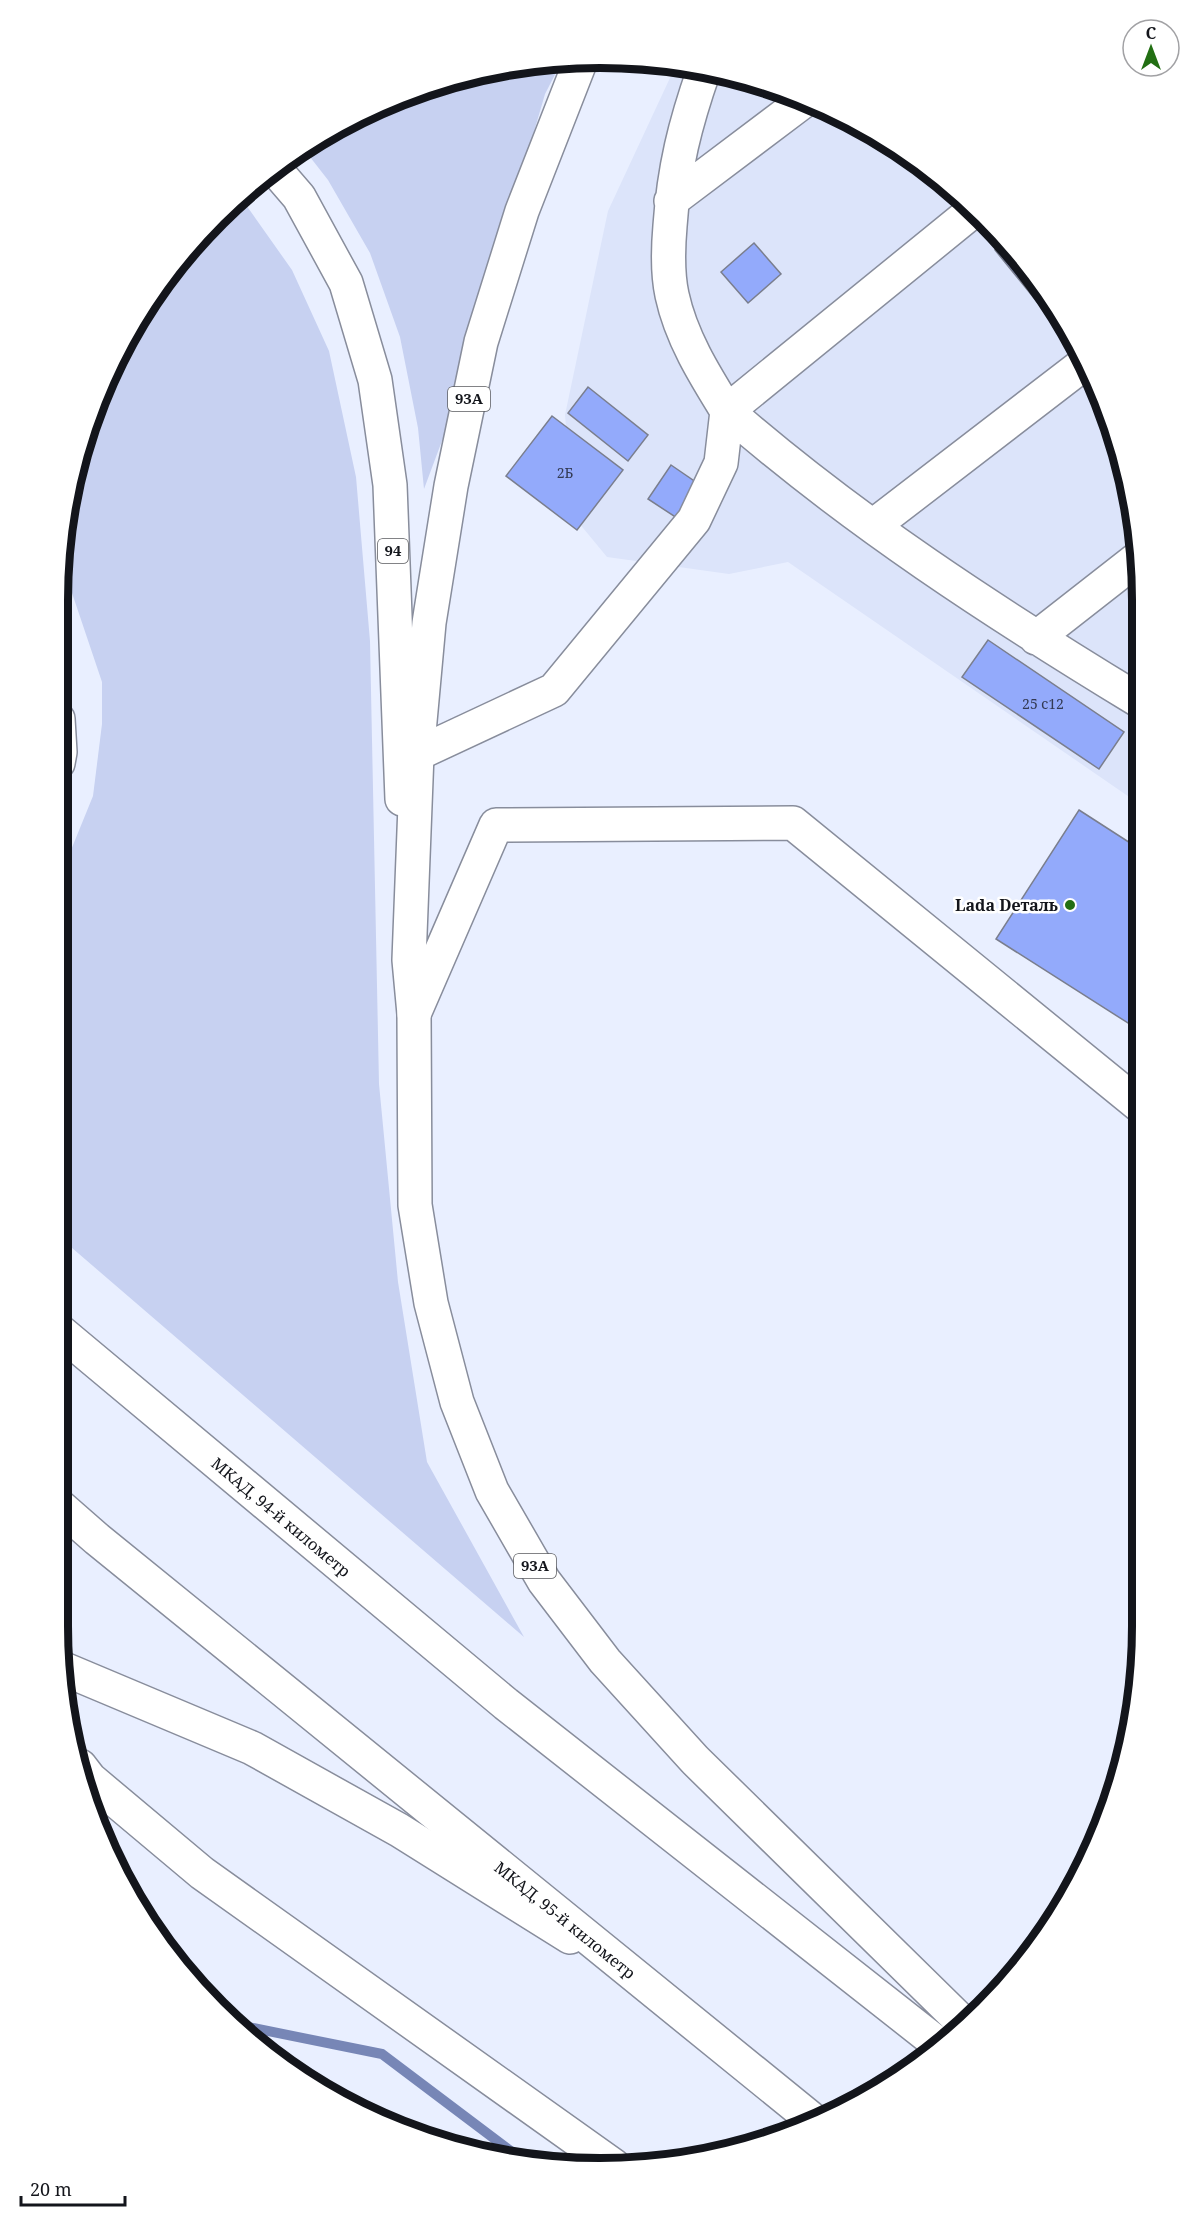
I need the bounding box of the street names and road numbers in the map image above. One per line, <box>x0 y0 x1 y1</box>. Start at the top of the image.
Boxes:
road number: 93A <box>448 387 490 411</box>
road number: 94 <box>378 539 408 563</box>
street label: МКАД, 94-й километр <box>207 1452 355 1582</box>
road number: 93A <box>514 1554 556 1578</box>
street label: МКАД, 95-й километр <box>490 1856 640 1984</box>

